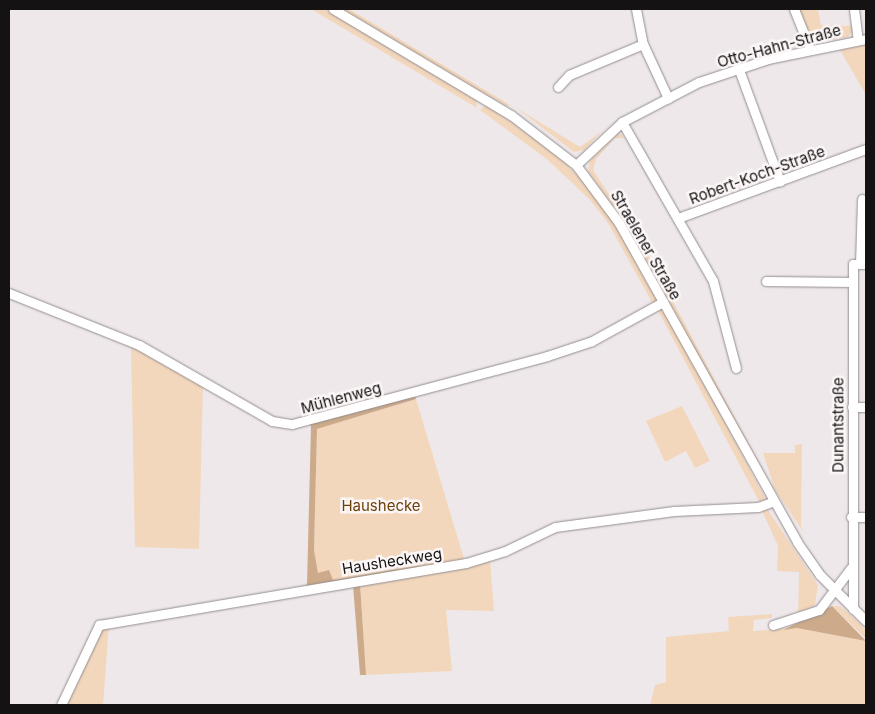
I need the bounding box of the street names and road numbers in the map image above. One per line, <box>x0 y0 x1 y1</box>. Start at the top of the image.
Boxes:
street label: Otto-Hahn-Straße <box>715 21 843 71</box>
street label: Robert-Koch-Straße <box>687 142 827 208</box>
street label: Straelener Straße <box>607 187 685 303</box>
street label: Dunantstraße <box>829 377 847 473</box>
street label: Mühlenweg <box>299 379 383 417</box>
street label: Hausheckweg <box>341 544 443 578</box>

